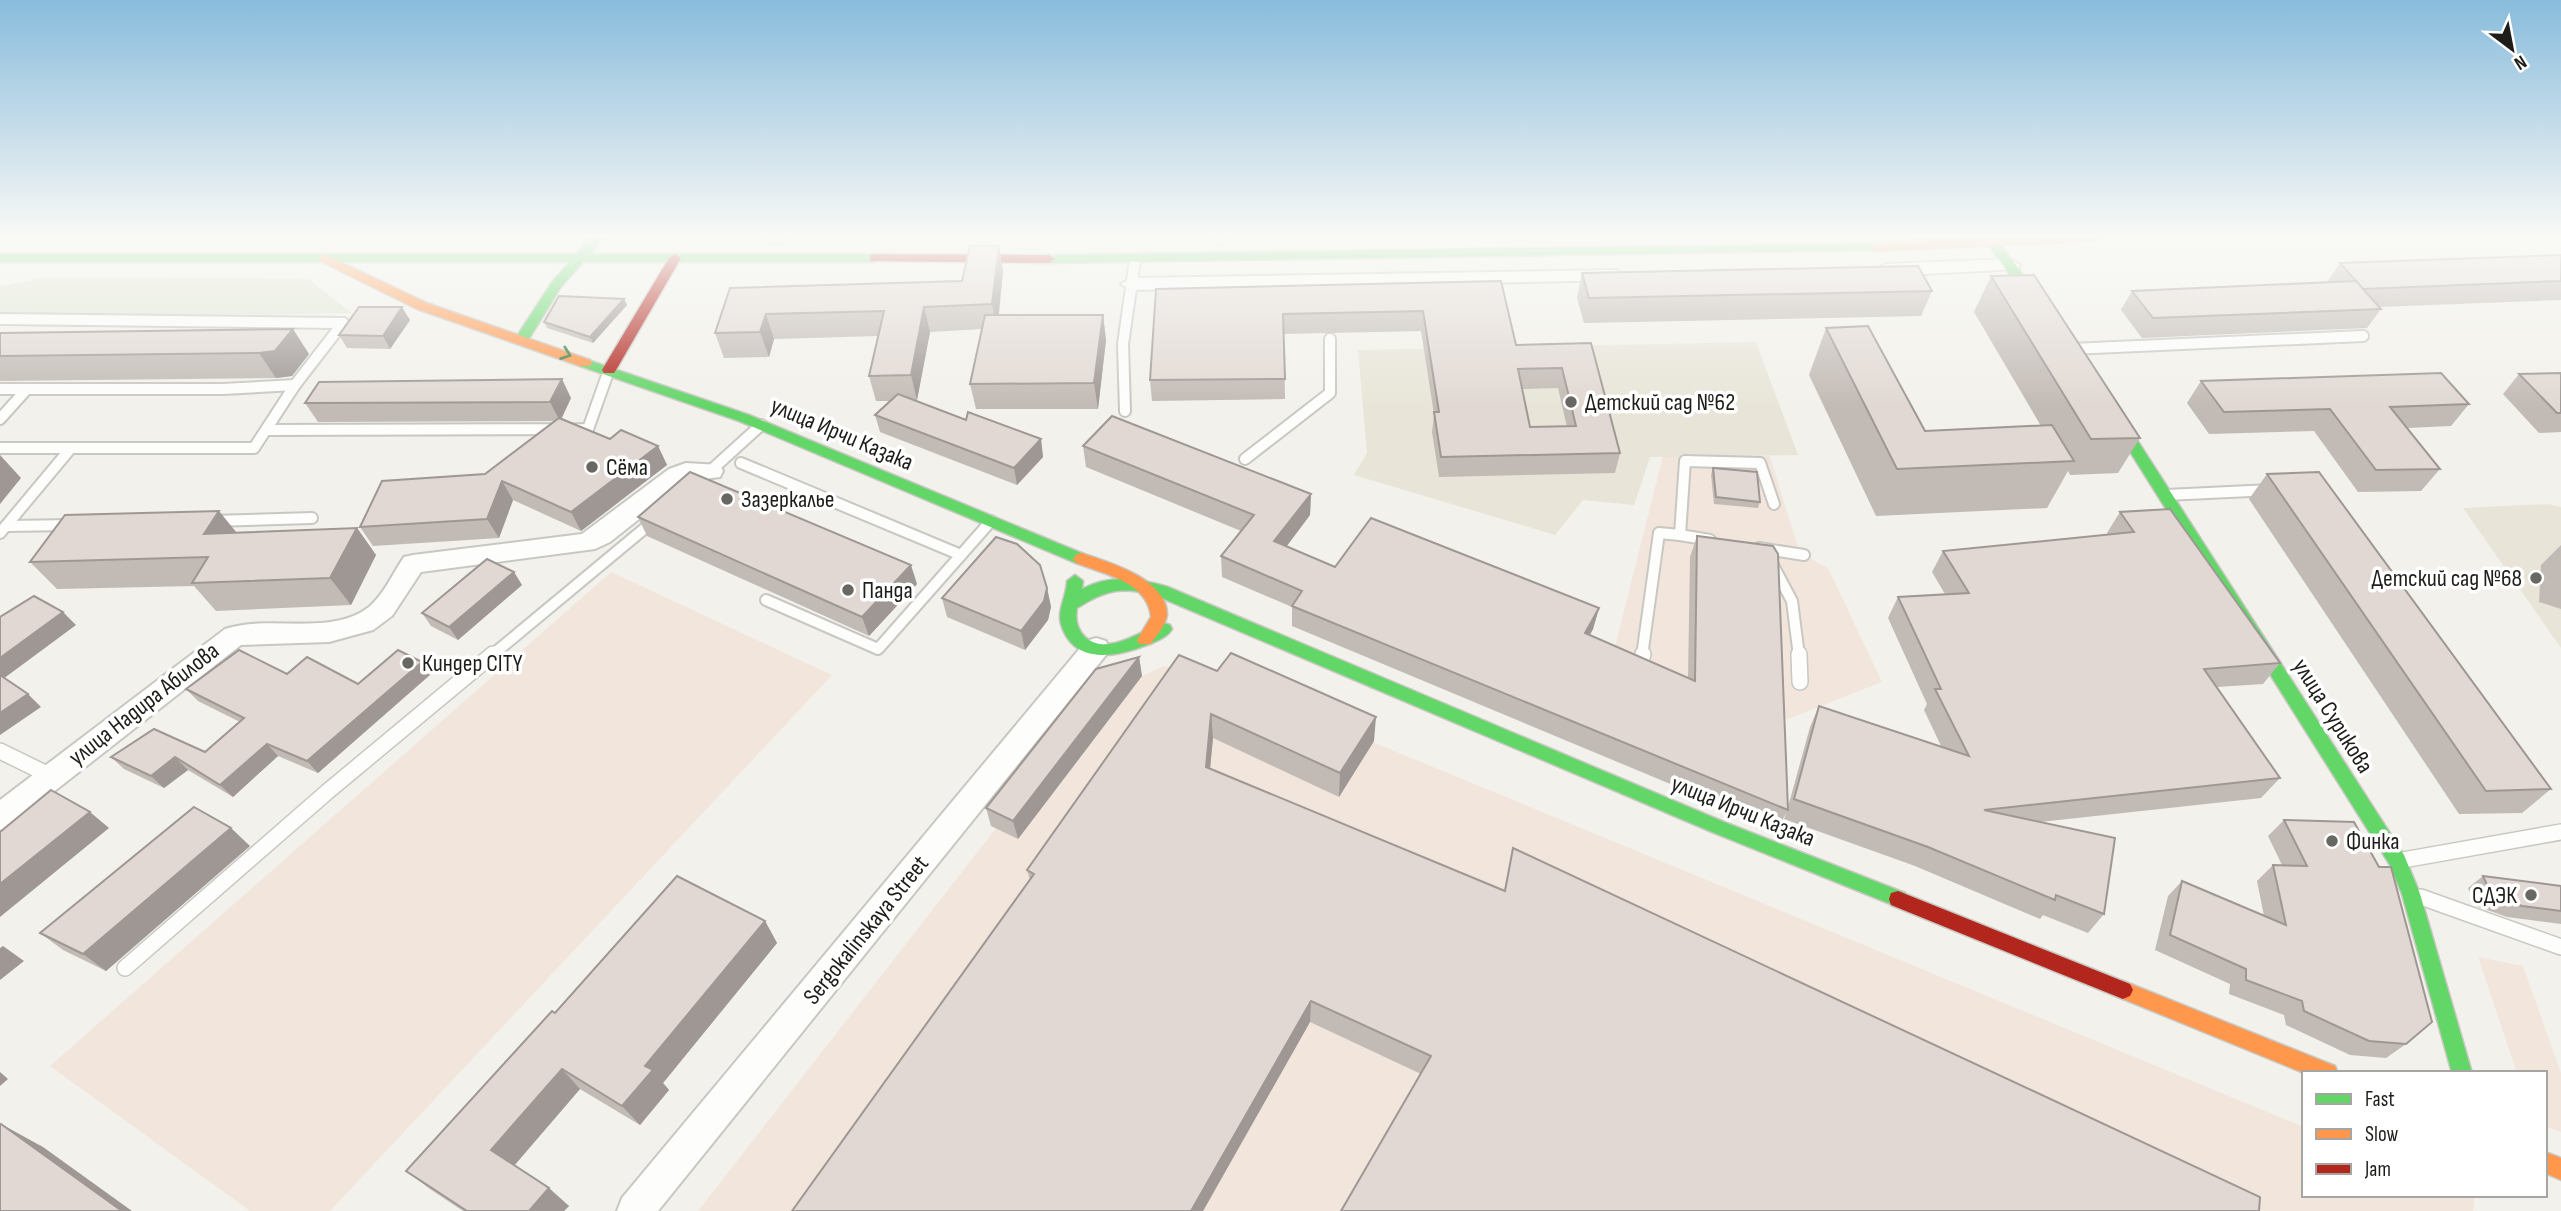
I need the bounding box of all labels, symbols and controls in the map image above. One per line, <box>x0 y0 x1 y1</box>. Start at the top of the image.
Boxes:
north arrow <box>2477 14 2547 84</box>
text: N <box>2510 50 2531 75</box>
one-way arrow <box>559 346 571 360</box>
place label: Детский сад №62 <box>1585 388 1735 417</box>
street label: улица Ирчи Казака <box>766 391 918 477</box>
marker: Детский сад №62 <box>1563 394 1579 410</box>
place label: Сёма <box>606 453 648 482</box>
marker: Сёма <box>584 459 600 475</box>
place label: Зазеркалье <box>741 485 834 514</box>
marker: Зазеркалье <box>719 491 735 507</box>
place label: Детский сад №68 <box>2372 564 2522 593</box>
marker: Детский сад №68 <box>2528 570 2544 586</box>
place label: Панда <box>862 576 913 605</box>
marker: Панда <box>840 582 856 598</box>
street label: улица Надира Абилова <box>63 636 225 772</box>
place label: Киндер CITY <box>422 649 522 678</box>
street label: улица Сурикова <box>2286 653 2380 779</box>
marker: Киндер CITY <box>400 655 416 671</box>
street label: улица Ирчи Казака <box>1667 769 1819 853</box>
place label: Финка <box>2346 827 2400 856</box>
marker: Финка <box>2324 833 2340 849</box>
street label: Sergokalinskaya Street <box>797 850 935 1010</box>
place label: СДЭК <box>2472 881 2517 910</box>
marker: СДЭК <box>2523 887 2539 903</box>
legend <box>2302 1071 2547 1197</box>
text: Fast <box>2365 1087 2395 1112</box>
text: Slow <box>2365 1122 2399 1147</box>
text: Jam <box>2364 1157 2391 1182</box>

